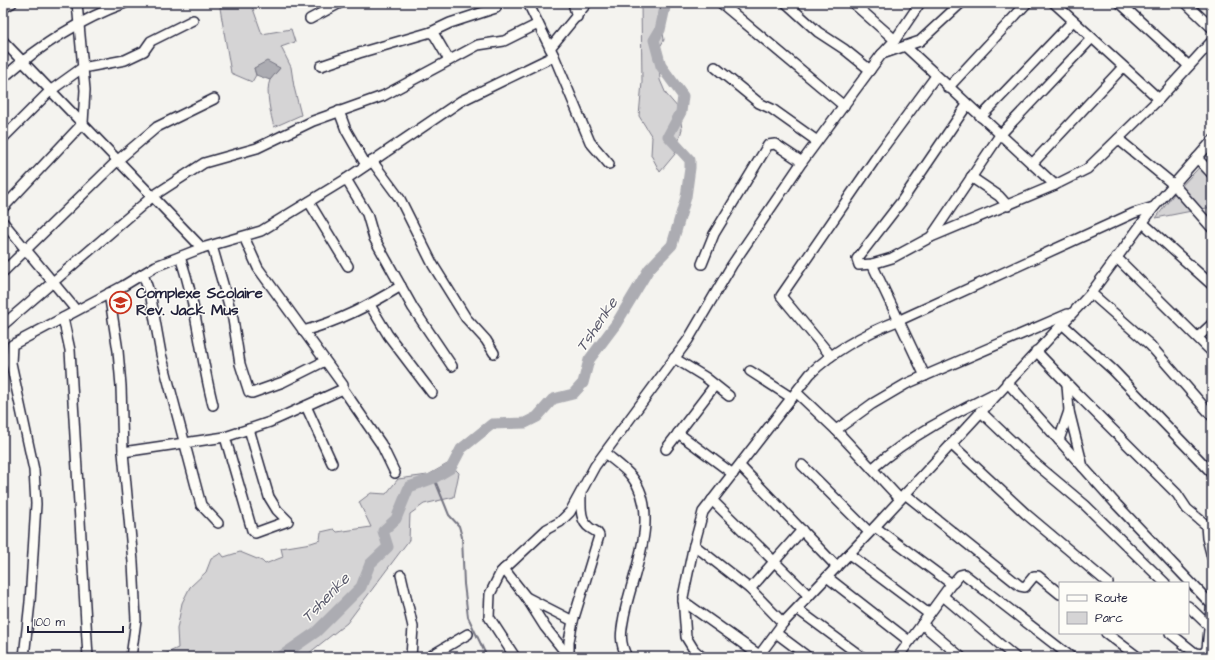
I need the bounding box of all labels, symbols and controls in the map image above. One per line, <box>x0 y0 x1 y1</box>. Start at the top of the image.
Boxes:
place label: Complexe Scolaire Rev. Jack Mus <box>136 283 263 321</box>
school or university icon: Complexe Scolaire Rev. Jack Mus <box>107 289 133 315</box>
water label: Tshenke <box>571 292 624 356</box>
water label: Tshenke <box>297 567 356 627</box>
legend <box>1059 582 1189 634</box>
text: Route <box>1095 590 1128 607</box>
scale bar <box>28 608 123 634</box>
text: Parc <box>1095 610 1123 627</box>
text: 100 m <box>34 614 65 631</box>

